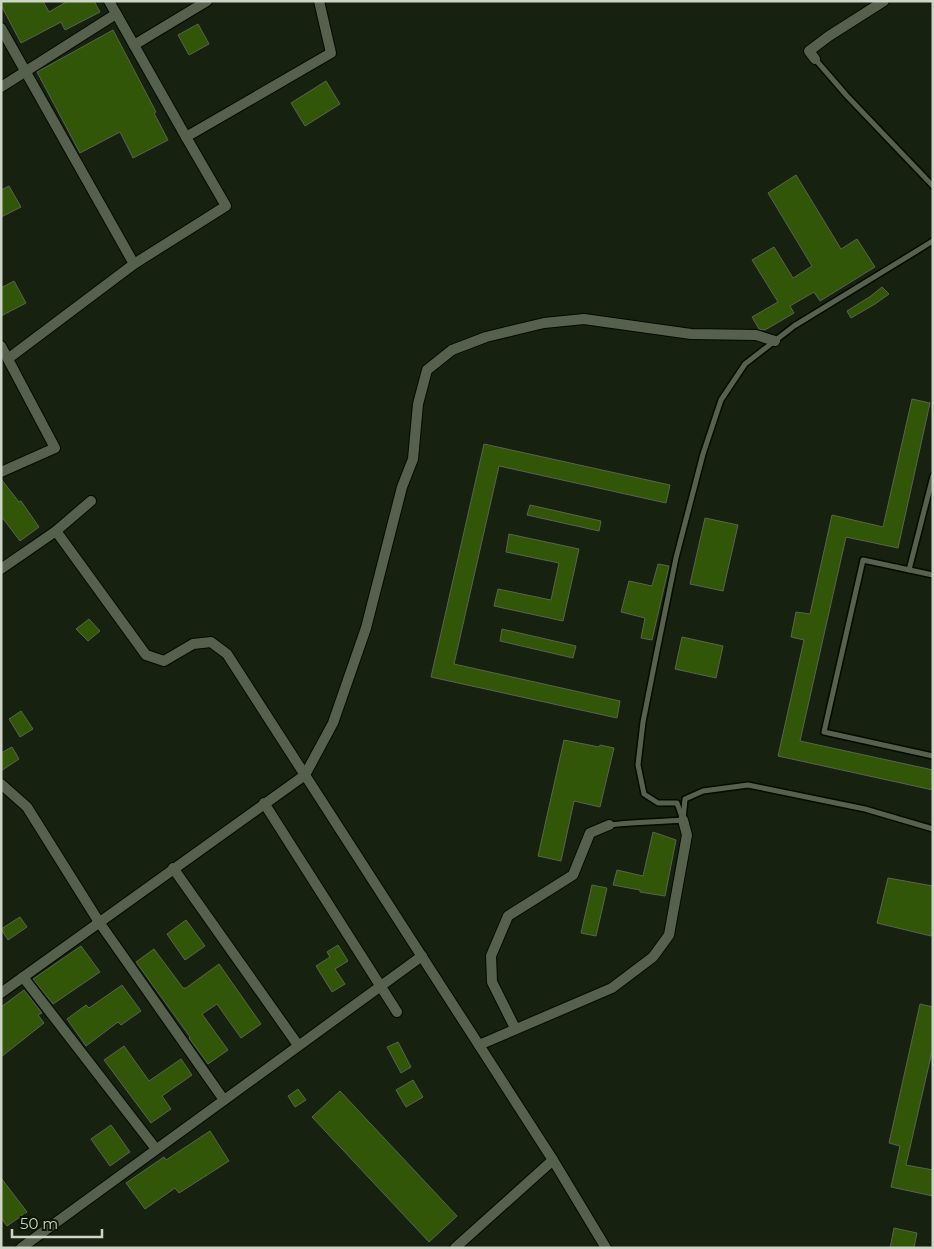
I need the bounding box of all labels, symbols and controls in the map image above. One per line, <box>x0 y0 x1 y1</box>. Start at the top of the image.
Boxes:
scale bar <box>12 1206 102 1238</box>
text: 50 m <box>20 1214 58 1233</box>

